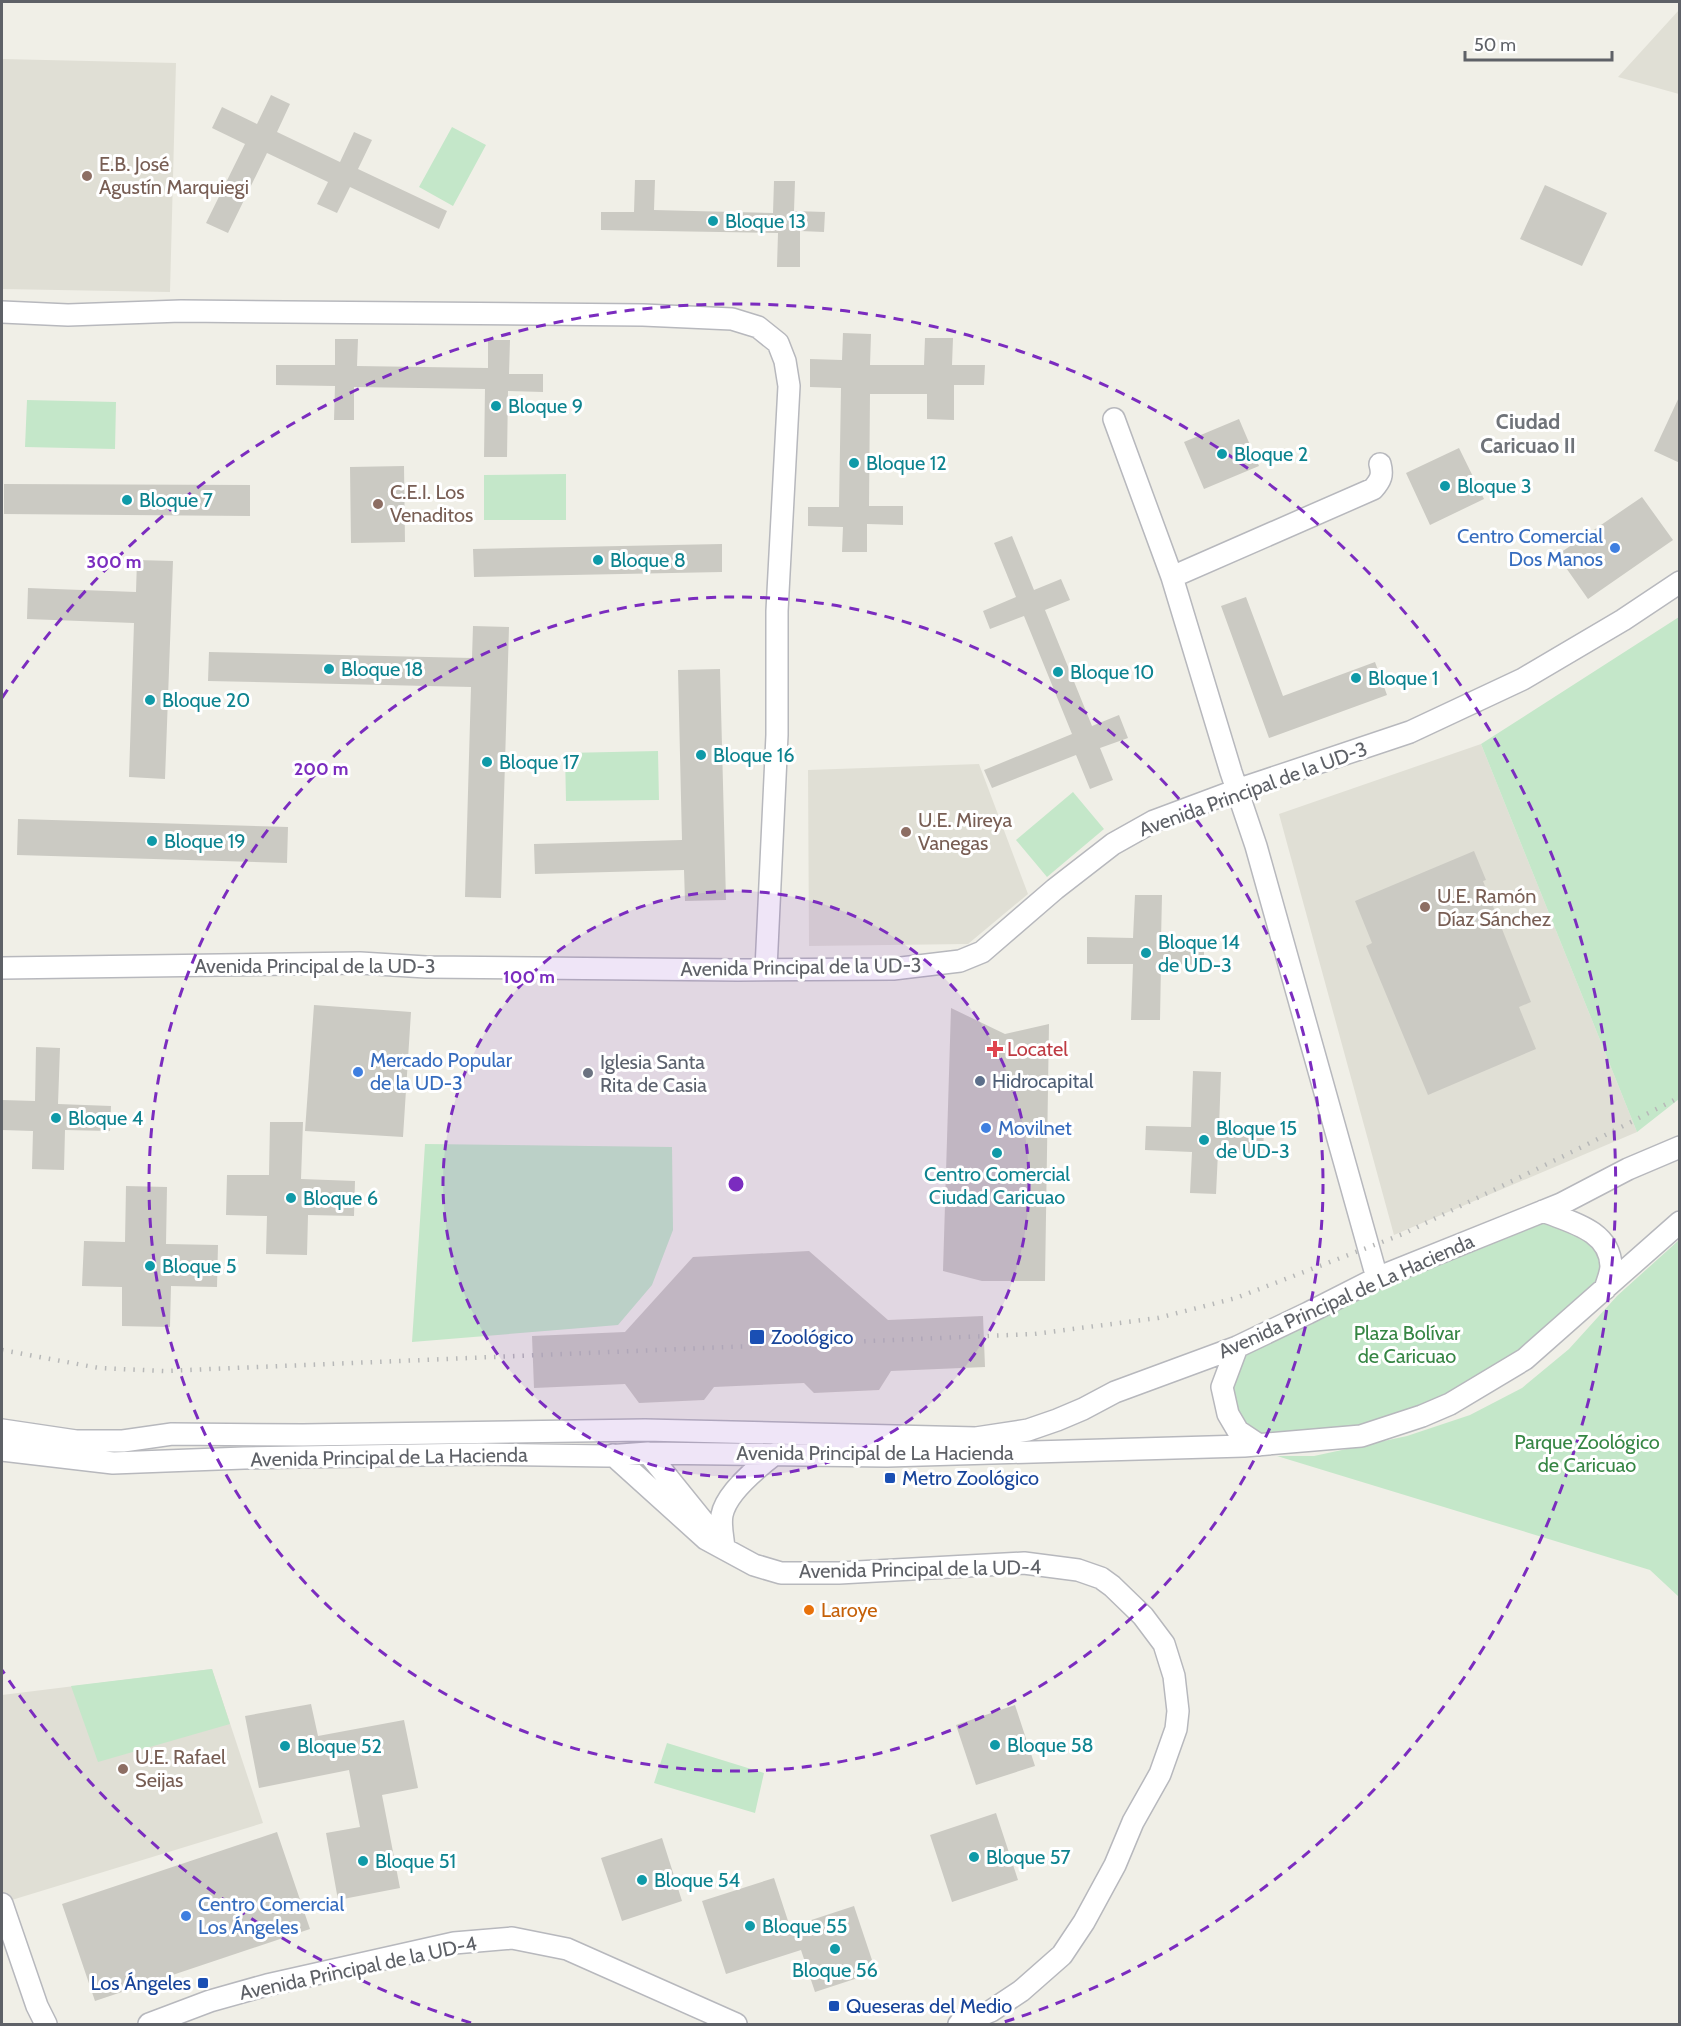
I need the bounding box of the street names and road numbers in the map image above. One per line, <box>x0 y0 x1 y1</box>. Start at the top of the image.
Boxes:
street label: Avenida Principal de la UD-3 <box>1136 736 1370 842</box>
street label: Avenida Principal de la UD-3 <box>680 953 922 981</box>
street label: Avenida Principal de la UD-3 <box>194 954 436 978</box>
street label: Avenida Principal de La Hacienda <box>1214 1228 1478 1363</box>
street label: Avenida Principal de La Hacienda <box>736 1441 1014 1465</box>
street label: Avenida Principal de La Hacienda <box>250 1443 528 1471</box>
street label: Avenida Principal de la UD-4 <box>799 1555 1042 1583</box>
street label: Avenida Principal de la UD-4 <box>237 1931 479 2005</box>

